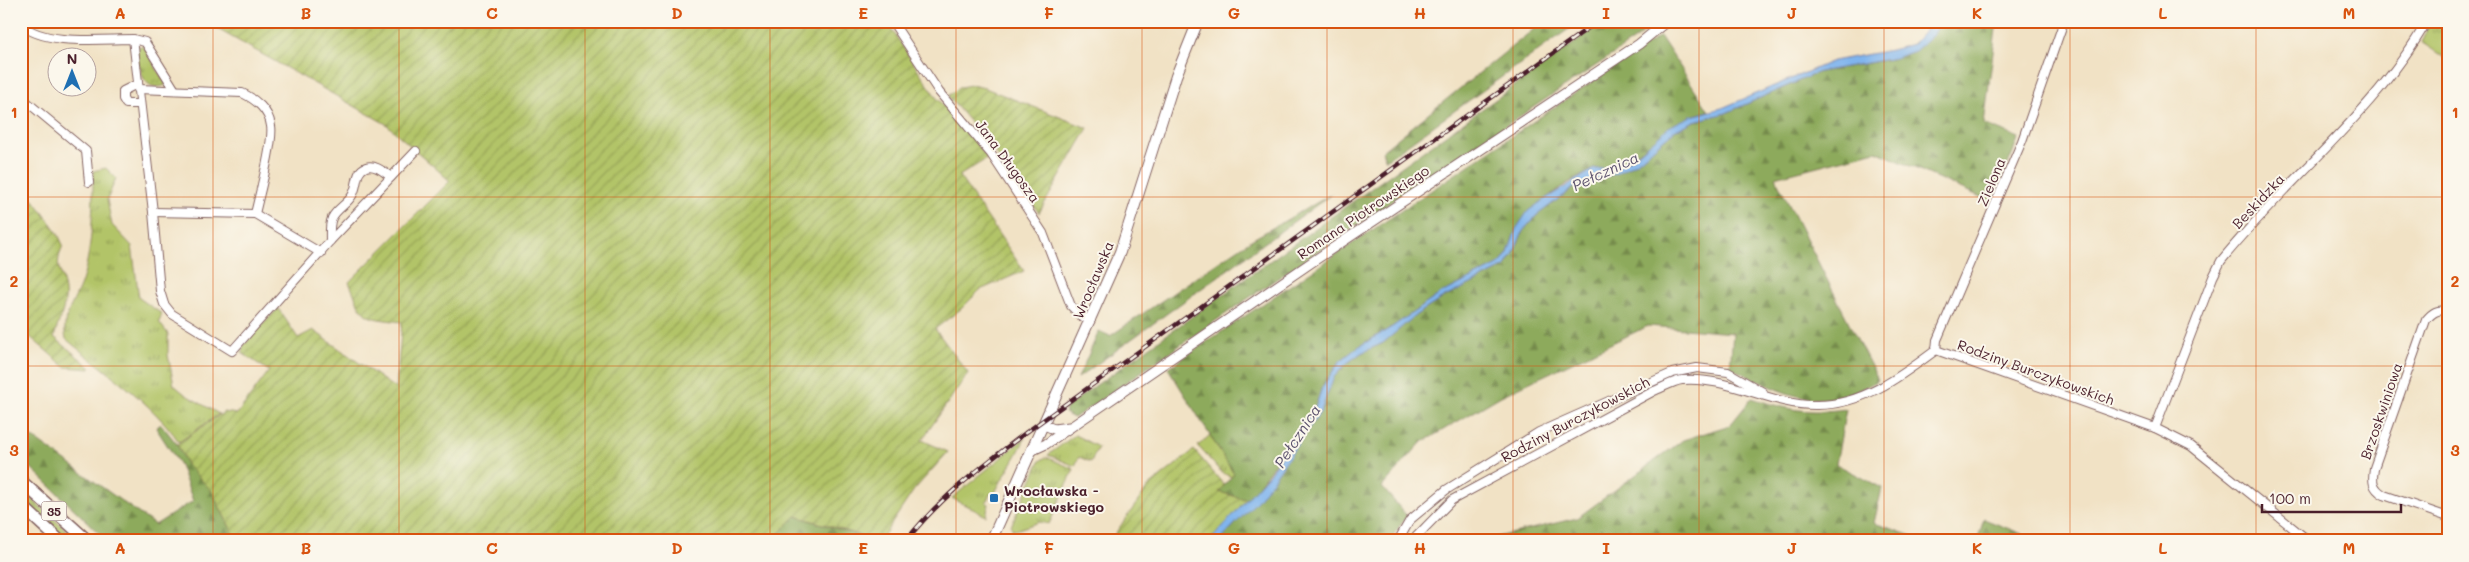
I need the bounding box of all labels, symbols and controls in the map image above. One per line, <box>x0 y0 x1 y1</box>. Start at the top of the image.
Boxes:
text: A <box>114 2 126 23</box>
text: B <box>301 2 311 23</box>
text: C <box>486 2 498 23</box>
text: D <box>671 2 683 23</box>
text: E <box>858 2 868 23</box>
text: F <box>1044 2 1054 23</box>
text: G <box>1228 2 1240 23</box>
text: H <box>1414 2 1426 23</box>
text: I <box>1602 2 1610 23</box>
text: J <box>1787 2 1797 23</box>
text: K <box>1972 2 1982 23</box>
text: L <box>2158 2 2168 23</box>
text: M <box>2343 2 2355 23</box>
north arrow <box>48 48 98 98</box>
text: N <box>67 49 77 68</box>
text: 1 <box>10 101 18 122</box>
text: 1 <box>2451 101 2459 122</box>
street label: Jana Długosza <box>971 115 1045 207</box>
water label: Pełcznica <box>1568 147 1642 195</box>
street label: Zielona <box>1972 155 2010 209</box>
street label: Romana Piotrowskiego <box>1293 161 1433 263</box>
street label: Beskidzka <box>2228 169 2288 233</box>
street label: Wrocławska <box>1068 238 1118 322</box>
text: 2 <box>10 270 19 291</box>
text: 2 <box>2451 270 2460 291</box>
street label: Rodziny Burczykowskich <box>1955 335 2117 409</box>
street label: Brzoskwiniowa <box>2356 360 2406 462</box>
street label: Rodziny Burczykowskich <box>1497 372 1653 466</box>
water label: Pełcznica <box>1269 401 1325 471</box>
text: 3 <box>9 439 19 460</box>
text: 3 <box>2450 439 2460 460</box>
place label: Wrocławska - Piotrowskiego <box>1004 481 1105 516</box>
scale bar <box>2262 482 2400 514</box>
text: 100 m <box>2269 488 2311 508</box>
marker: Wrocławska - Piotrowskiego <box>988 492 1000 504</box>
road number: 35 <box>42 502 66 520</box>
text: A <box>114 537 126 558</box>
text: B <box>301 537 311 558</box>
text: C <box>486 537 498 558</box>
text: D <box>671 537 683 558</box>
text: E <box>858 537 868 558</box>
text: F <box>1044 537 1054 558</box>
text: G <box>1228 537 1240 558</box>
text: H <box>1414 537 1426 558</box>
text: I <box>1602 537 1610 558</box>
text: J <box>1787 537 1797 558</box>
text: K <box>1972 537 1982 558</box>
text: L <box>2158 537 2168 558</box>
text: M <box>2343 537 2355 558</box>

